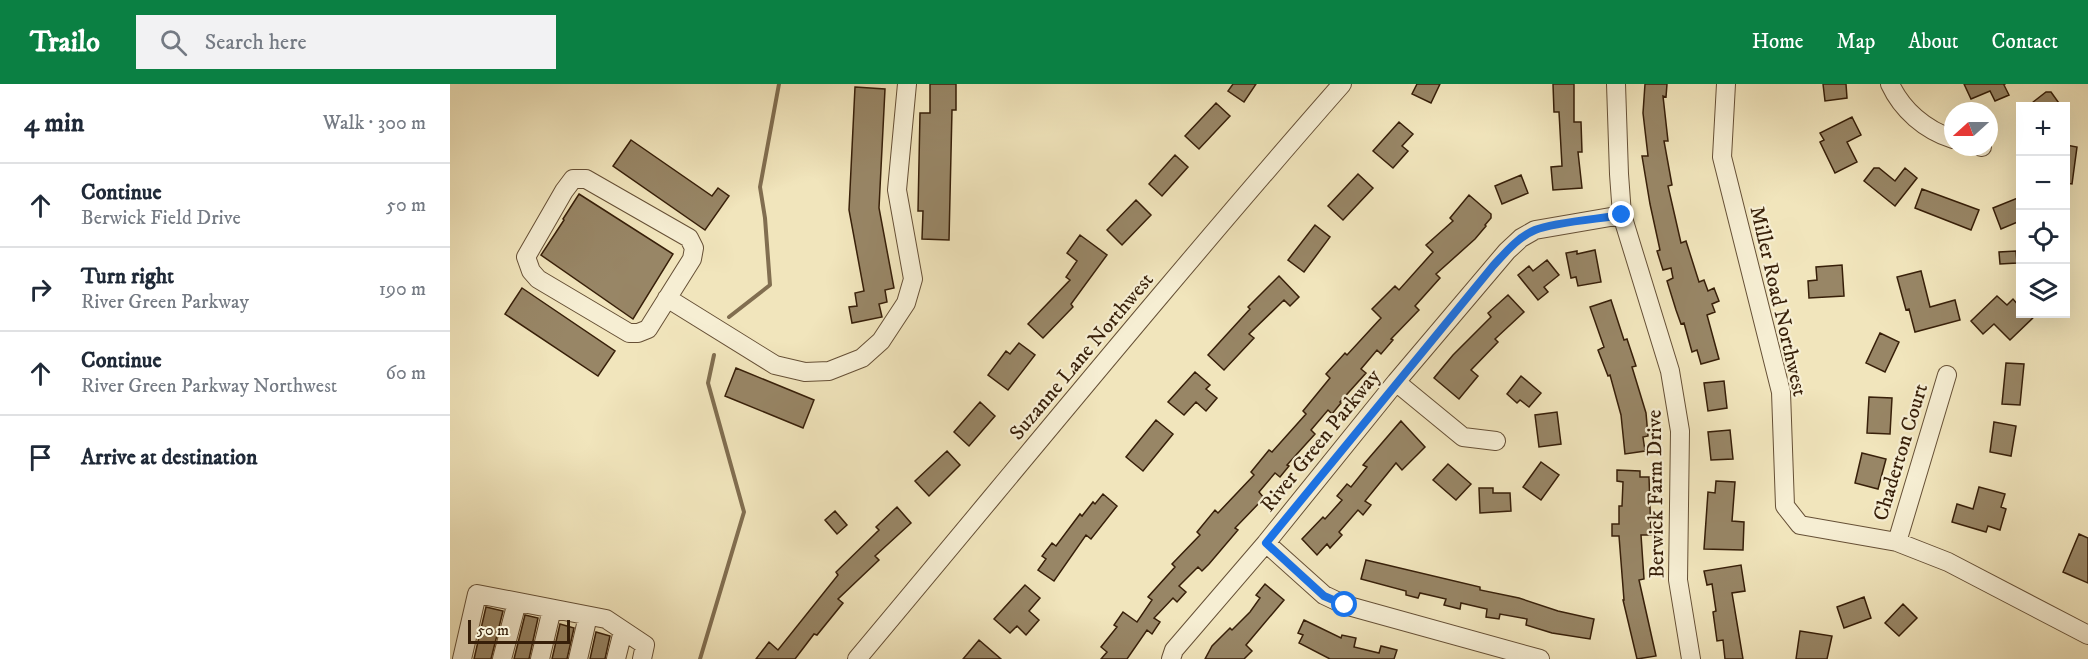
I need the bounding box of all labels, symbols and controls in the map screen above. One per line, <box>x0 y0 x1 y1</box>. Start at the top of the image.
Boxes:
search box <box>136 15 556 69</box>
text: Trailo <box>30 25 100 60</box>
icon: search <box>157 26 190 59</box>
text: Search here <box>205 29 307 56</box>
text: Home <box>1752 29 1804 55</box>
text: Map <box>1837 29 1875 55</box>
text: About <box>1908 29 1959 55</box>
text: Contact <box>1992 29 2058 55</box>
north arrow <box>1944 102 1998 156</box>
map controls <box>2016 102 2070 318</box>
button: + <box>2016 102 2070 156</box>
text: 4 min <box>24 107 84 140</box>
text: Walk · 300 m <box>323 111 426 136</box>
button: − <box>2016 156 2070 210</box>
text: Continue <box>81 179 162 206</box>
icon: ahead <box>24 189 57 222</box>
text: 50 m <box>386 193 426 218</box>
route end <box>1608 201 1634 227</box>
street label: Miller Road Northwest <box>1743 204 1813 399</box>
text: Berwick Field Drive <box>81 206 241 231</box>
button: locate <box>2016 210 2070 264</box>
text: Turn right <box>81 263 174 290</box>
button: layers <box>2016 264 2070 318</box>
street label: Suzanne Lane Northwest <box>1004 267 1160 446</box>
icon: right <box>24 273 57 306</box>
text: 190 m <box>379 277 426 302</box>
text: River Green Parkway <box>81 290 249 315</box>
text: Continue <box>81 347 162 374</box>
icon: ahead <box>24 357 57 390</box>
text: 60 m <box>386 361 426 386</box>
street label: River Green Parkway <box>1255 363 1387 517</box>
text: River Green Parkway Northwest <box>81 374 337 399</box>
street label: Chaderton Court <box>1868 380 1934 524</box>
street label: Berwick Farm Drive <box>1642 409 1670 579</box>
icon: arrive <box>24 441 57 474</box>
text: Arrive at destination <box>81 444 258 471</box>
route start <box>1331 591 1357 617</box>
scale bar <box>468 617 570 644</box>
text: 50 m <box>477 620 509 640</box>

